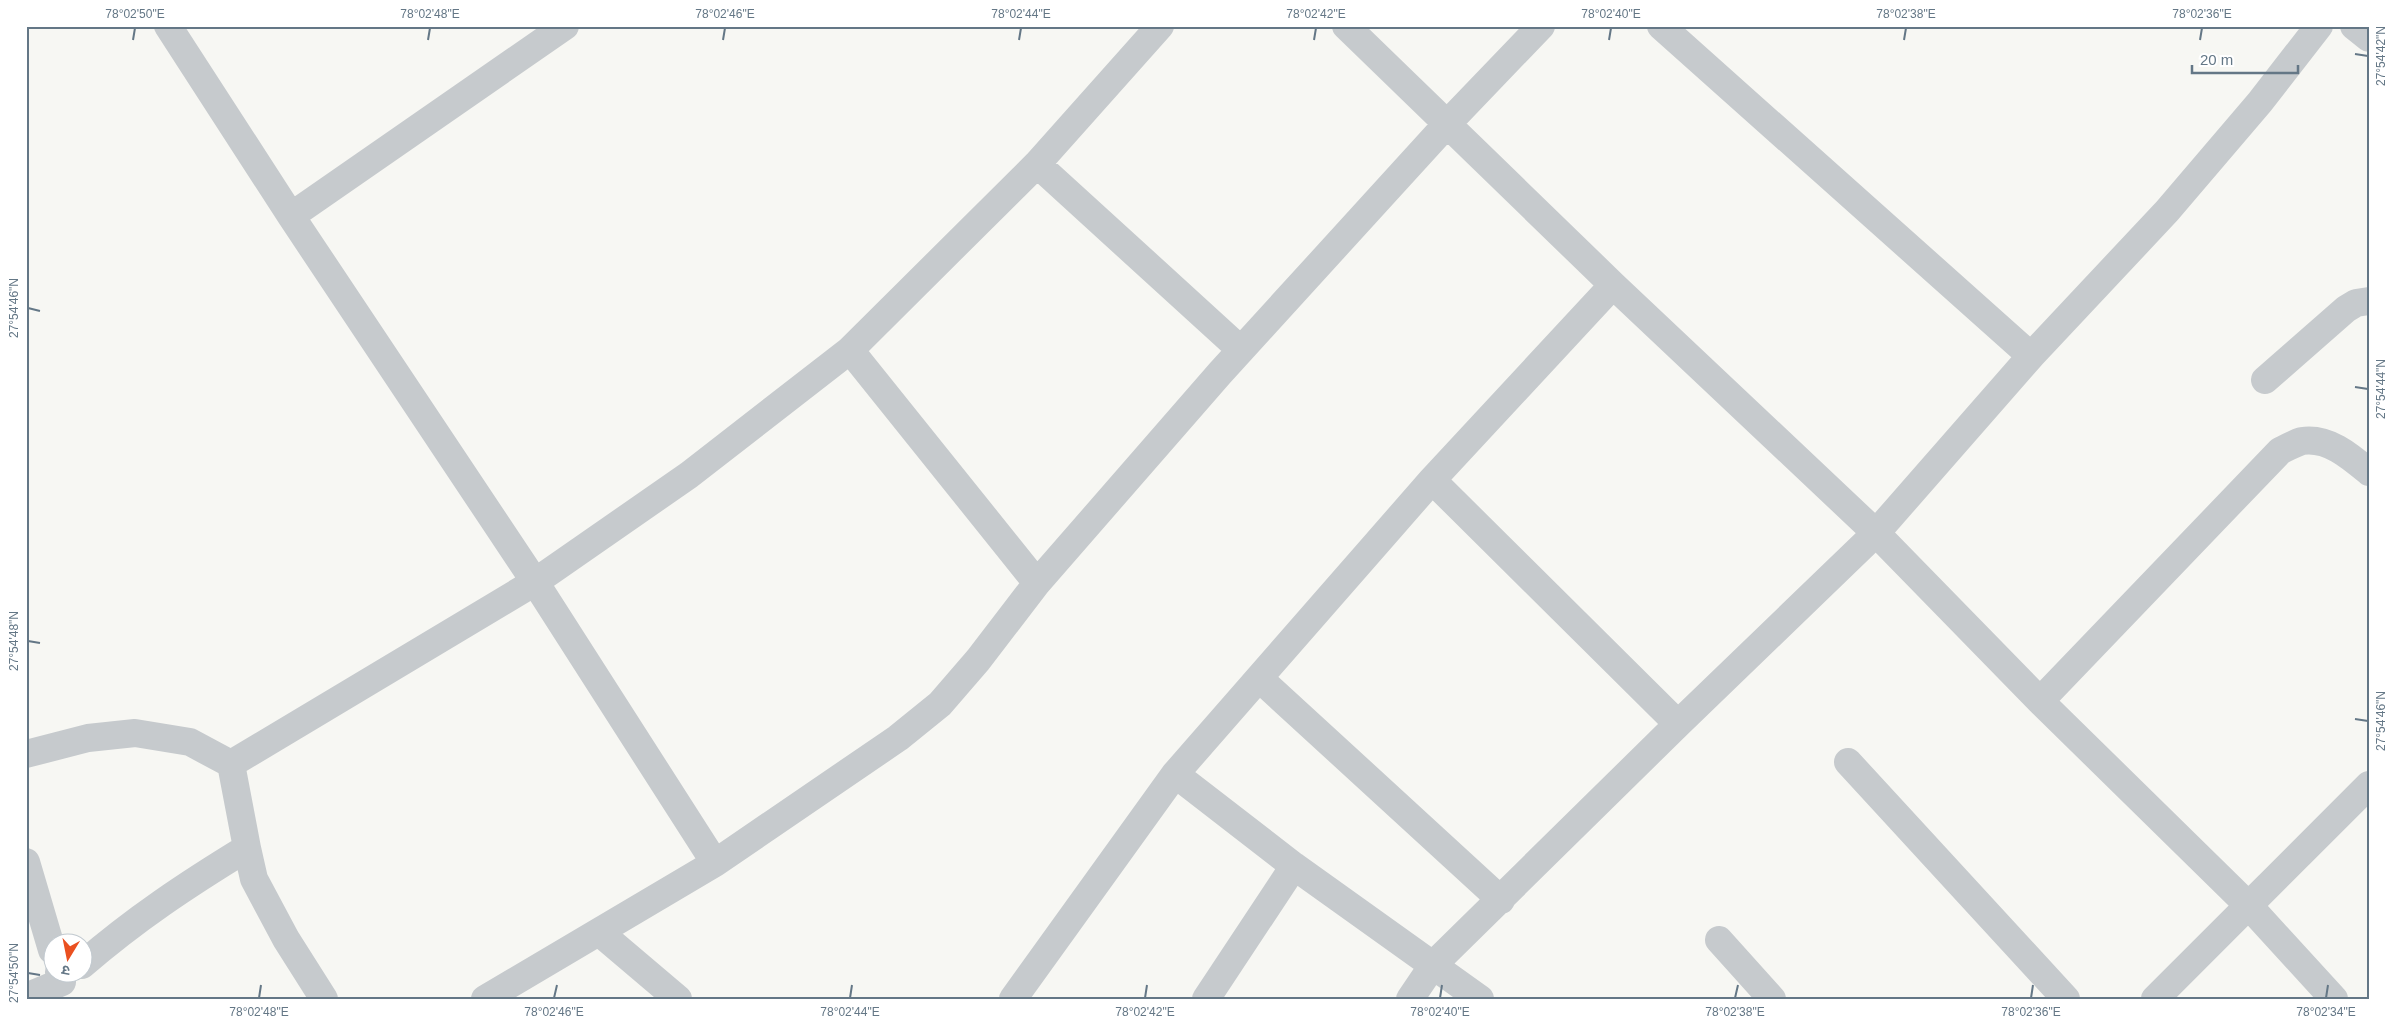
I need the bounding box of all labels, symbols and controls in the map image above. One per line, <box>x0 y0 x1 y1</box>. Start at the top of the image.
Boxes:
text: 78°02'50"E <box>105 7 165 21</box>
text: 78°02'48"E <box>400 7 460 21</box>
text: 78°02'46"E <box>695 7 755 21</box>
text: 78°02'44"E <box>991 7 1051 21</box>
text: 78°02'42"E <box>1286 7 1346 21</box>
text: 78°02'40"E <box>1581 7 1641 21</box>
text: 78°02'38"E <box>1876 7 1936 21</box>
text: 78°02'36"E <box>2172 7 2232 21</box>
text: 27°54'42"N <box>2374 26 2388 86</box>
scale bar <box>2192 42 2299 74</box>
text: 20 m <box>2200 51 2233 68</box>
text: 27°54'46"N <box>7 278 21 338</box>
text: 27°54'44"N <box>2374 359 2388 419</box>
text: 27°54'48"N <box>7 611 21 671</box>
text: 27°54'46"N <box>2374 691 2388 751</box>
north arrow <box>42 932 92 982</box>
text: 27°54'50"N <box>7 943 21 1003</box>
text: उ <box>60 962 71 979</box>
text: 78°02'48"E <box>229 1005 289 1019</box>
text: 78°02'46"E <box>524 1005 584 1019</box>
text: 78°02'44"E <box>820 1005 880 1019</box>
text: 78°02'42"E <box>1115 1005 1175 1019</box>
text: 78°02'40"E <box>1410 1005 1470 1019</box>
text: 78°02'38"E <box>1705 1005 1765 1019</box>
text: 78°02'36"E <box>2001 1005 2061 1019</box>
text: 78°02'34"E <box>2296 1005 2356 1019</box>

